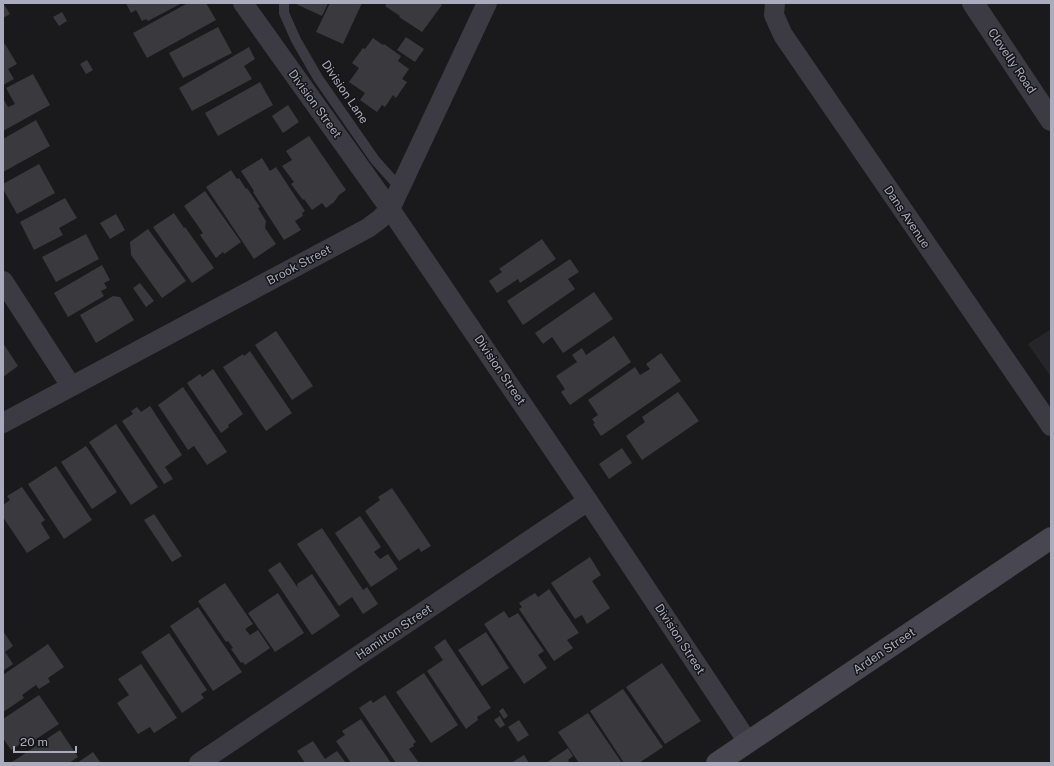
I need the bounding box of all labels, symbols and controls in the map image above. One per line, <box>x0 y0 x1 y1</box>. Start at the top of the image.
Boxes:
street label: Clovelly Road <box>985 26 1039 96</box>
street label: Division Lane <box>319 58 371 126</box>
street label: Division Street <box>286 67 345 141</box>
street label: Dans Avenue <box>881 183 933 251</box>
street label: Brook Street <box>264 242 334 288</box>
street label: Division Street <box>472 332 529 408</box>
street label: Hamilton Street <box>353 601 435 663</box>
street label: Division Street <box>652 601 708 677</box>
street label: Arden Street <box>850 625 918 677</box>
scale bar <box>14 728 76 754</box>
text: 20 m <box>20 735 48 749</box>

